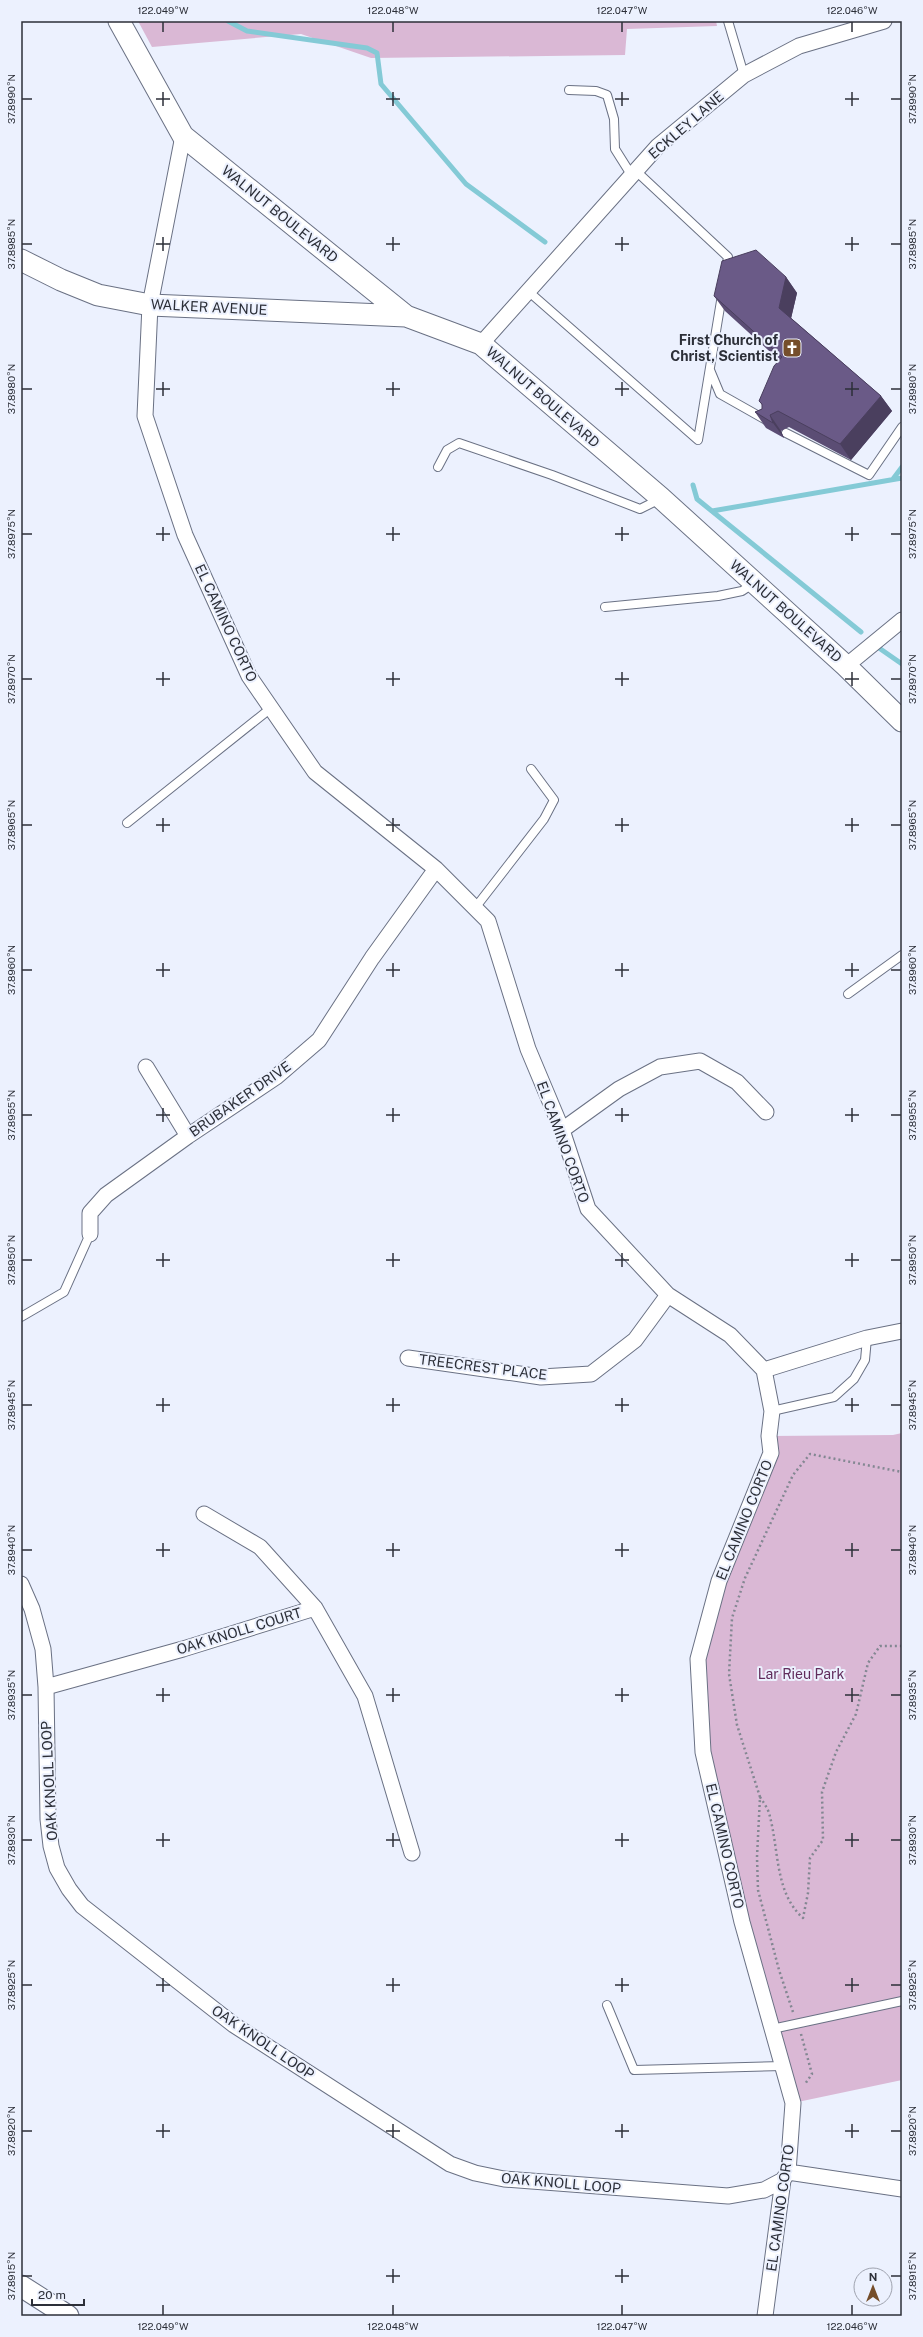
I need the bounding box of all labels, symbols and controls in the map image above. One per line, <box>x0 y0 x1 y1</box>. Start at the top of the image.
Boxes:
text: 122.049°W <box>137 4 189 16</box>
text: 122.048°W <box>367 4 419 16</box>
text: 122.047°W <box>597 4 648 16</box>
text: 122.046°W <box>826 4 878 16</box>
text: 37.8990°N <box>5 74 17 124</box>
text: 37.8990°N <box>906 74 918 124</box>
street label: ECKLEY LANE <box>645 88 727 162</box>
street label: WALNUT BOULEVARD <box>219 162 341 266</box>
text: 37.8985°N <box>5 219 17 269</box>
text: 37.8985°N <box>906 219 918 269</box>
street label: WALKER AVENUE <box>150 296 268 318</box>
place label: First Church of Christ, Scientist <box>670 332 778 364</box>
church icon: First Church of Christ, Scientist <box>781 337 803 359</box>
street label: WALNUT BOULEVARD <box>483 343 603 451</box>
text: 37.8980°N <box>5 364 17 414</box>
text: 37.8980°N <box>906 364 918 414</box>
text: 37.8975°N <box>5 509 17 559</box>
text: 37.8975°N <box>906 509 918 559</box>
street label: WALNUT BOULEVARD <box>727 557 845 665</box>
street label: EL CAMINO CORTO <box>192 562 260 684</box>
text: 37.8970°N <box>5 654 17 704</box>
text: 37.8970°N <box>906 654 918 704</box>
text: 37.8965°N <box>5 800 17 850</box>
text: 37.8965°N <box>906 800 918 850</box>
text: 37.8960°N <box>5 945 17 995</box>
text: 37.8960°N <box>906 945 918 995</box>
street label: BRUBAKER DRIVE <box>186 1058 294 1140</box>
street label: EL CAMINO CORTO <box>534 1079 592 1205</box>
text: 37.8955°N <box>5 1090 17 1140</box>
text: 37.8955°N <box>906 1090 918 1140</box>
text: 37.8950°N <box>5 1235 17 1285</box>
text: 37.8950°N <box>906 1235 918 1285</box>
street label: TREECREST PLACE <box>418 1351 548 1383</box>
text: 37.8945°N <box>5 1380 17 1430</box>
text: 37.8945°N <box>906 1380 918 1430</box>
street label: EL CAMINO CORTO <box>713 1458 775 1582</box>
text: 37.8940°N <box>5 1525 17 1575</box>
text: 37.8940°N <box>906 1525 918 1575</box>
street label: OAK KNOLL COURT <box>175 1604 303 1658</box>
park label: Lar Rieu Park <box>758 1666 844 1682</box>
text: 37.8935°N <box>5 1670 17 1720</box>
text: 37.8935°N <box>906 1670 918 1720</box>
street label: OAK KNOLL LOOP <box>38 1721 60 1841</box>
street label: EL CAMINO CORTO <box>703 1782 747 1910</box>
text: 37.8930°N <box>5 1815 17 1865</box>
text: 37.8930°N <box>906 1815 918 1865</box>
text: 37.8925°N <box>5 1960 17 2010</box>
text: 37.8925°N <box>906 1960 918 2010</box>
street label: OAK KNOLL LOOP <box>209 2002 317 2082</box>
text: 37.8920°N <box>5 2106 17 2156</box>
text: 37.8920°N <box>906 2106 918 2156</box>
street label: EL CAMINO CORTO <box>763 2144 797 2272</box>
street label: OAK KNOLL LOOP <box>501 2170 621 2196</box>
text: 37.8915°N <box>5 2252 17 2300</box>
text: 37.8915°N <box>906 2252 918 2300</box>
north arrow <box>853 2267 893 2307</box>
text: N <box>869 2271 877 2283</box>
scale bar <box>32 2281 84 2307</box>
text: 20 m <box>38 2288 66 2302</box>
text: 122.049°W <box>137 2320 189 2332</box>
text: 122.048°W <box>367 2320 419 2332</box>
text: 122.047°W <box>597 2320 648 2332</box>
text: 122.046°W <box>826 2320 878 2332</box>

